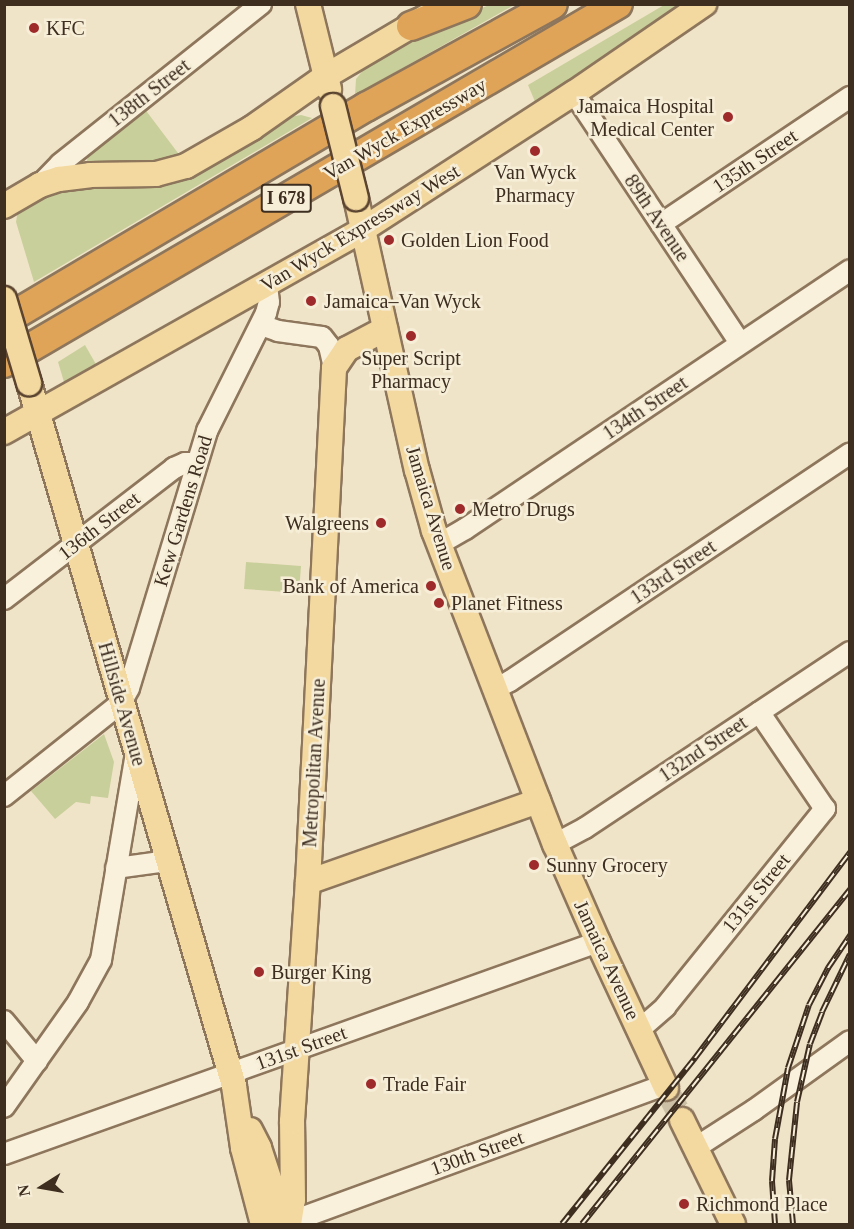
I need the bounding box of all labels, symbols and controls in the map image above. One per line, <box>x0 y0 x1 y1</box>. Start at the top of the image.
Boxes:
place label: KFC <box>46 16 85 40</box>
marker: KFC <box>27 21 41 35</box>
street label: 138th Street <box>103 54 195 132</box>
street label: Van Wyck Expressway <box>319 73 491 185</box>
place label: Jamaica Hospital Medical Center <box>577 94 714 141</box>
marker: Jamaica Hospital Medical Center <box>719 108 737 126</box>
street label: 135th Street <box>708 124 802 198</box>
marker: Van Wyck Pharmacy <box>528 144 542 158</box>
street label: Van Wyck Expressway West <box>256 159 464 297</box>
place label: Van Wyck Pharmacy <box>494 160 576 207</box>
street label: 89th Avenue <box>619 169 695 267</box>
road number: I 678 <box>260 183 312 213</box>
place label: Golden Lion Food <box>401 228 549 252</box>
marker: Golden Lion Food <box>382 233 396 247</box>
place label: Jamaica–Van Wyck <box>324 289 481 313</box>
marker: Jamaica–Van Wyck <box>302 292 320 310</box>
marker: Super Script Pharmacy <box>404 329 418 343</box>
place label: Super Script Pharmacy <box>361 346 461 393</box>
street label: 134th Street <box>598 371 692 445</box>
street label: Kew Gardens Road <box>149 433 217 589</box>
street label: Jamaica Avenue <box>401 442 461 574</box>
street label: 136th Street <box>53 487 145 565</box>
place label: Metro Drugs <box>472 497 575 521</box>
marker: Metro Drugs <box>453 502 467 516</box>
place label: Walgreens <box>285 511 369 535</box>
marker: Walgreens <box>374 516 388 530</box>
street label: 133rd Street <box>626 535 720 609</box>
place label: Bank of America <box>281 574 419 598</box>
marker: Bank of America <box>424 579 438 593</box>
place label: Planet Fitness <box>451 591 563 615</box>
marker: Planet Fitness <box>432 596 446 610</box>
street label: Hillside Avenue <box>93 639 151 769</box>
street label: Metropolitan Avenue <box>298 677 330 849</box>
street label: 132nd Street <box>654 711 752 787</box>
street label: 131st Street <box>717 849 795 937</box>
place label: Sunny Grocery <box>546 853 668 877</box>
marker: Sunny Grocery <box>527 858 541 872</box>
street label: Jamaica Avenue <box>569 896 645 1024</box>
place label: Burger King <box>271 960 371 984</box>
marker: Burger King <box>252 965 266 979</box>
street label: 131st Street <box>252 1020 350 1076</box>
place label: Trade Fair <box>383 1072 466 1096</box>
marker: Trade Fair <box>364 1077 378 1091</box>
street label: 130th Street <box>427 1125 527 1181</box>
north arrow <box>12 1157 72 1217</box>
text: N <box>14 1183 33 1198</box>
place label: Richmond Place <box>696 1192 828 1216</box>
marker: Richmond Place <box>677 1197 691 1211</box>

